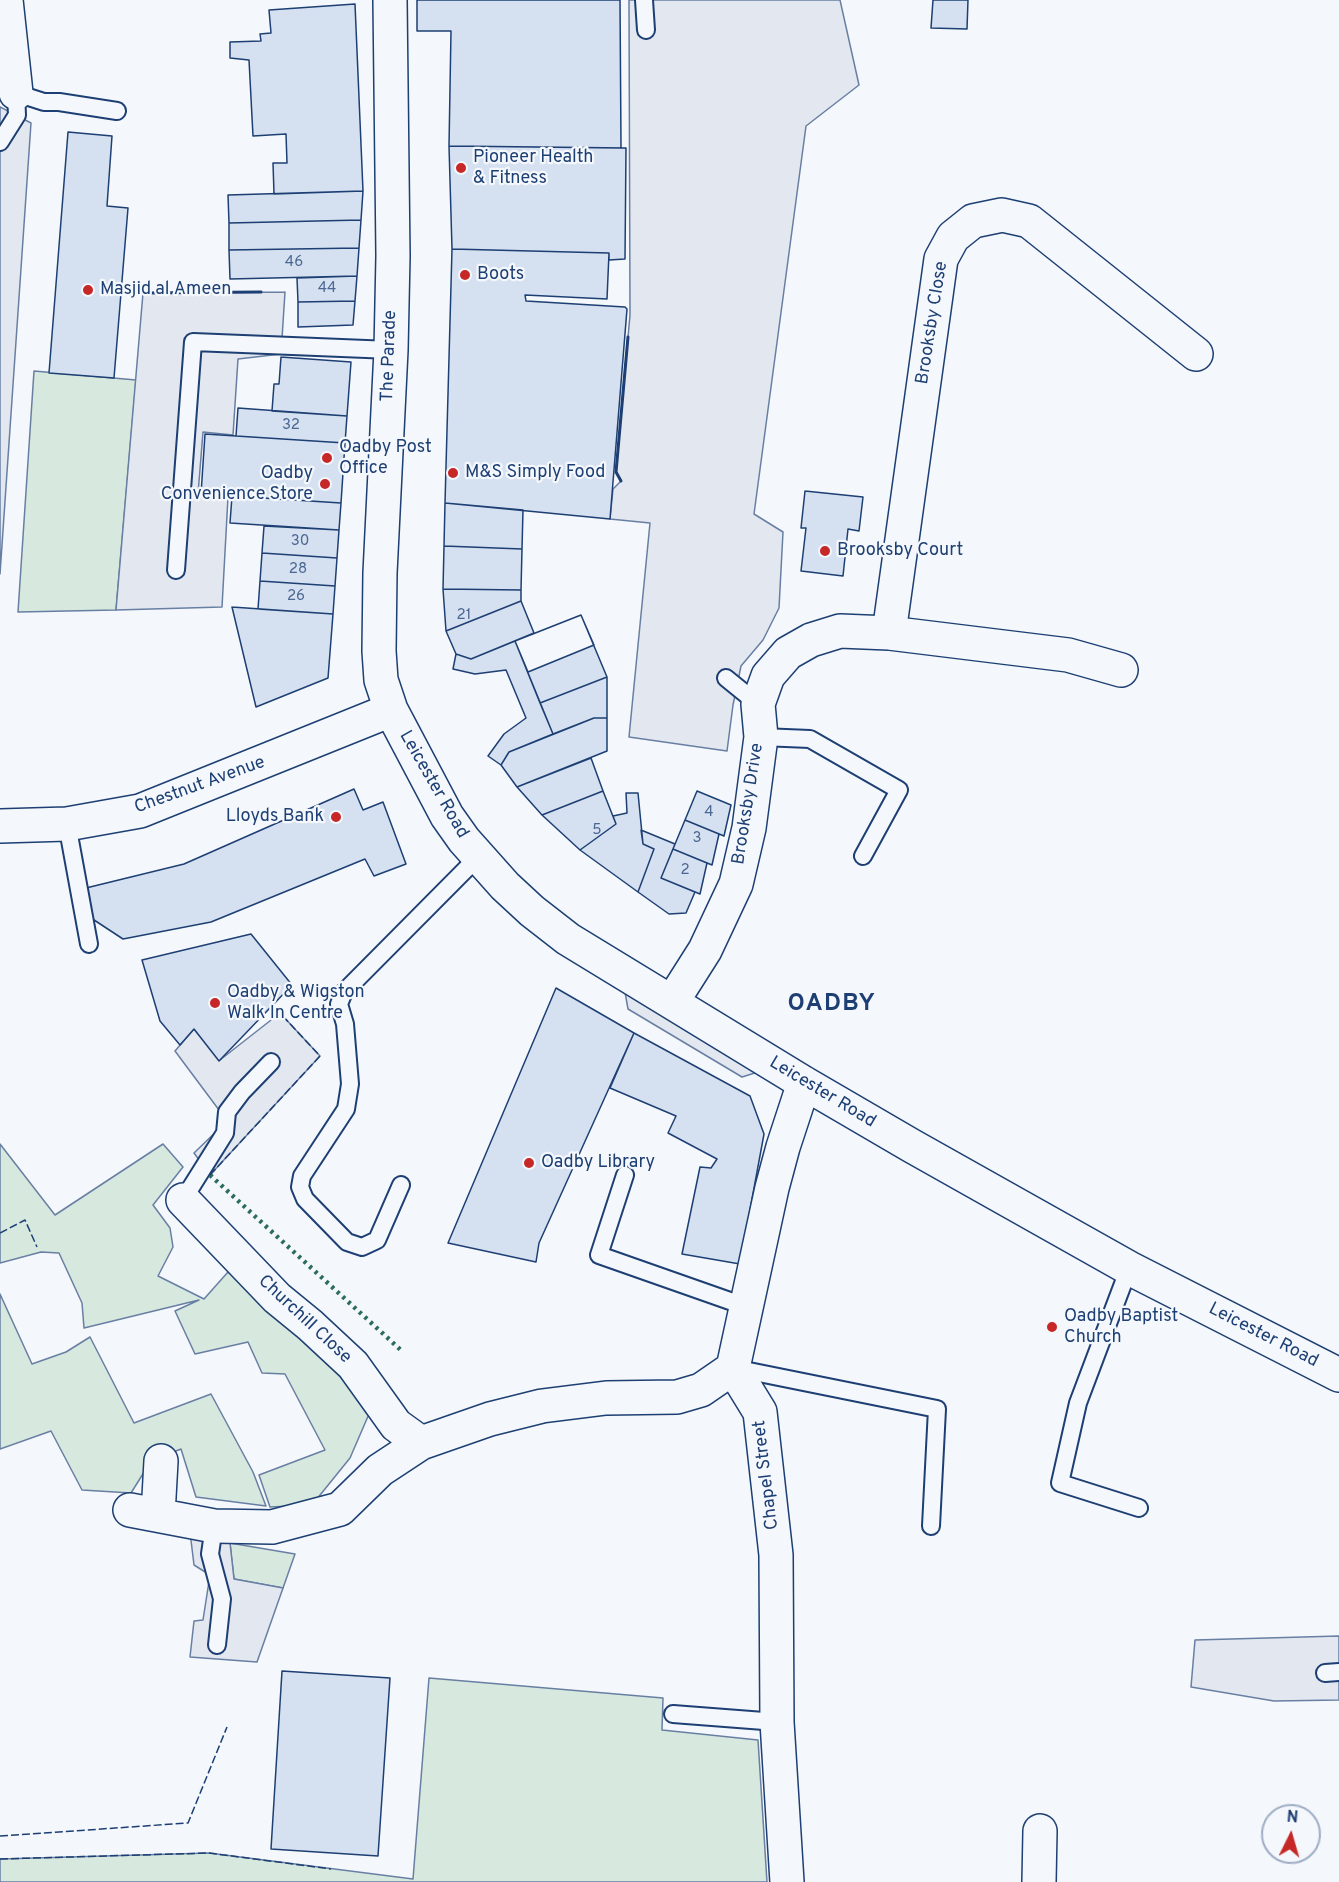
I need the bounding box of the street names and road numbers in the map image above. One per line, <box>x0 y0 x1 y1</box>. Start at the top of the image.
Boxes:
street label: Brooksby Close <box>913 260 953 386</box>
street label: The Parade <box>378 310 402 402</box>
street label: Leicester Road <box>393 727 473 843</box>
street label: Brooksby Drive <box>729 742 769 866</box>
street label: Chestnut Avenue <box>132 752 268 820</box>
street label: Leicester Road <box>765 1053 879 1133</box>
street label: Churchill Close <box>253 1271 355 1369</box>
street label: Leicester Road <box>1204 1299 1322 1373</box>
street label: Chapel Street <box>750 1419 784 1531</box>

